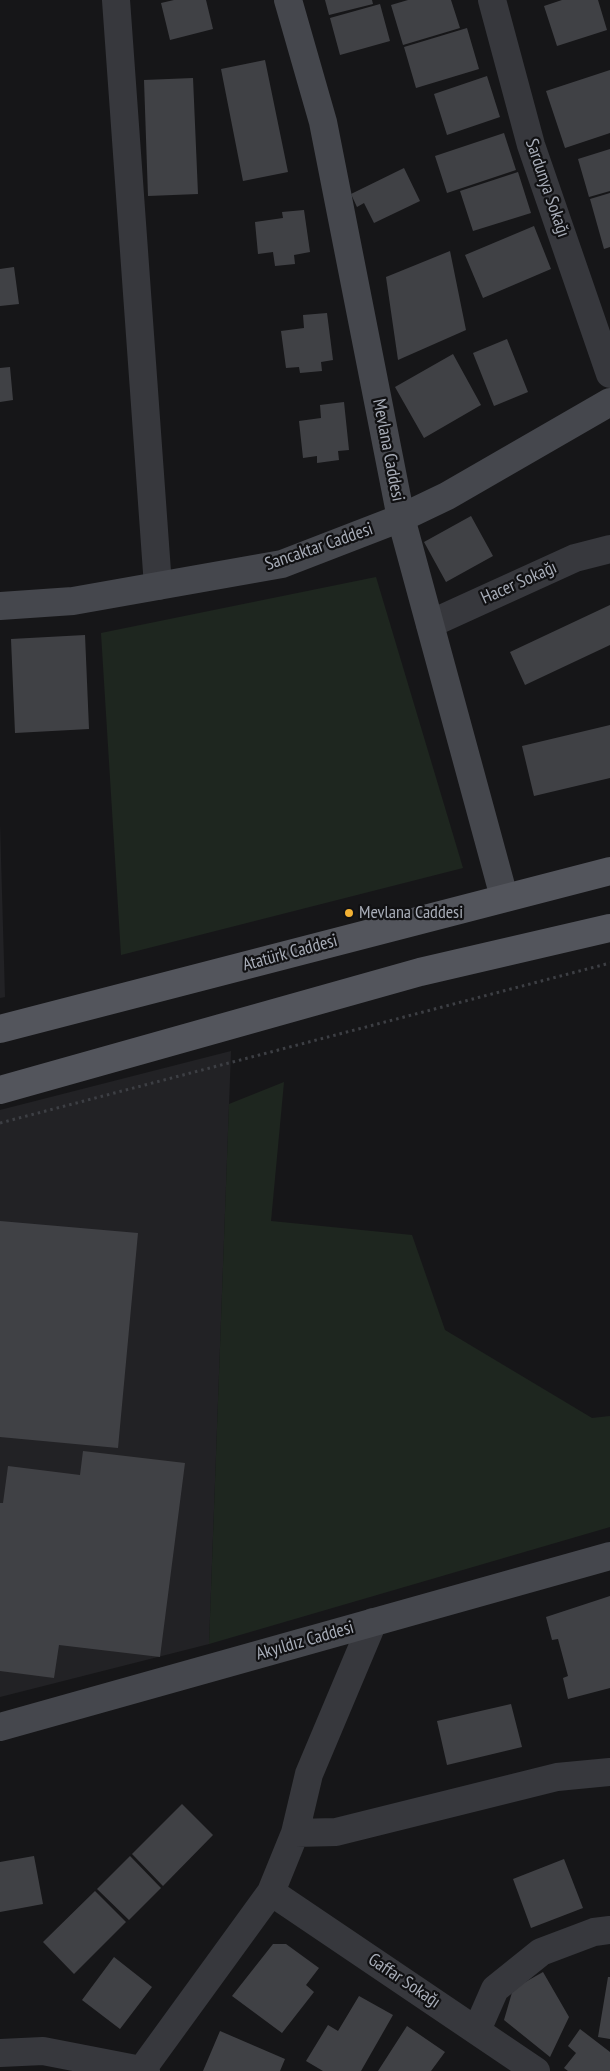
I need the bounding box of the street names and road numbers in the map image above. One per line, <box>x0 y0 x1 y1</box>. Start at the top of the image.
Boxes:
street label: Sardunya Sokağı <box>520 136 574 240</box>
street label: Mevlana Caddesi <box>367 397 409 503</box>
street label: Sancaktar Caddesi <box>262 518 376 576</box>
street label: Hacer Sokağı <box>478 557 560 609</box>
street label: Atatürk Caddesi <box>240 930 340 976</box>
street label: Akyıldız Caddesi <box>254 1617 356 1665</box>
street label: Gaffar Sokağı <box>364 1949 444 2013</box>

